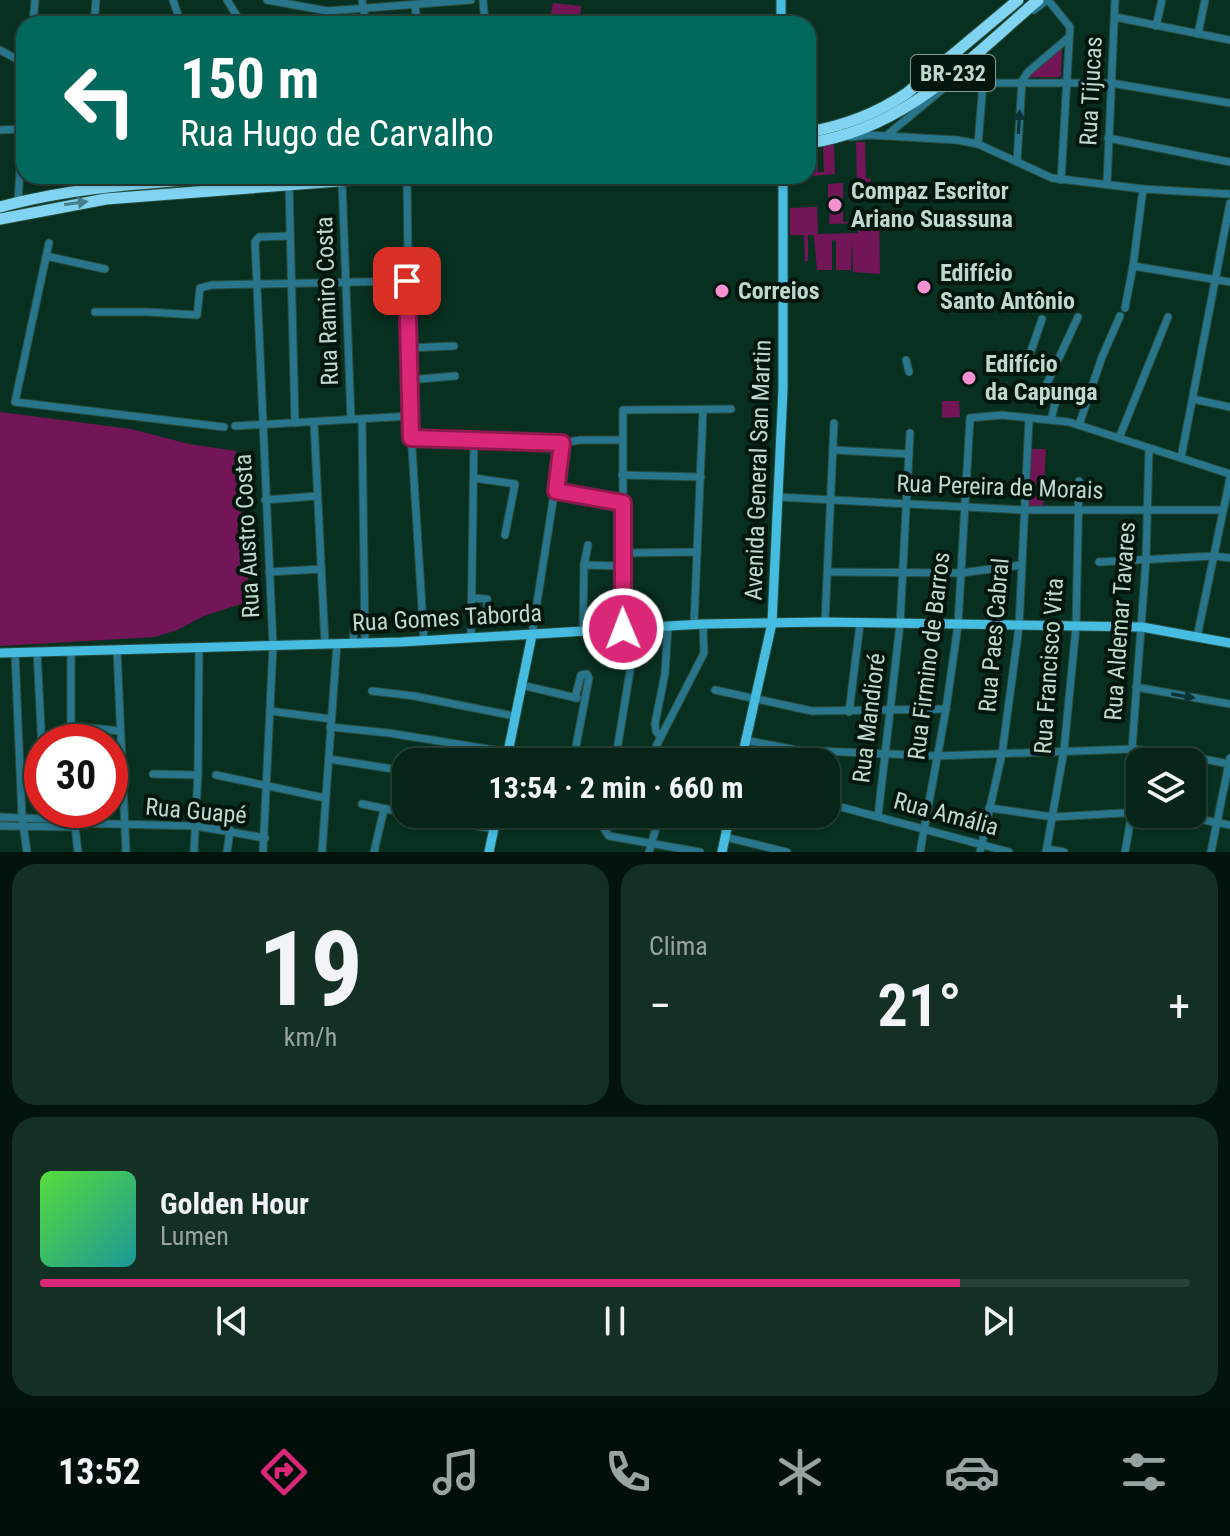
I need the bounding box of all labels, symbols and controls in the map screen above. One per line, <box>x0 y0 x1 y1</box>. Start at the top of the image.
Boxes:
street label: Rua Tijucas <box>1074 36 1108 146</box>
text: 150 m <box>180 46 319 112</box>
icon: left <box>48 48 152 152</box>
road number: BR-232 <box>911 55 995 91</box>
one-way arrow <box>1013 109 1026 134</box>
text: Rua Hugo de Carvalho <box>180 113 494 155</box>
place label: Compaz Escritor Ariano Suassuna <box>851 177 1013 233</box>
one-way arrow <box>64 196 89 209</box>
marker: Compaz Escritor Ariano Suassuna <box>826 196 844 214</box>
street label: Rua Ramiro Costa <box>310 216 344 386</box>
pin <box>373 247 441 315</box>
icon: arrive <box>385 259 429 303</box>
place label: Edifício Santo Antônio <box>940 259 1075 315</box>
place label: Correios <box>738 277 820 305</box>
marker: Edifício Santo Antônio <box>915 278 933 296</box>
marker: Correios <box>713 282 731 300</box>
street label: Avenida General San Martin <box>739 339 777 601</box>
place label: Edifício da Capunga <box>985 350 1098 406</box>
marker: Edifício da Capunga <box>960 369 978 387</box>
street label: Rua Austro Costa <box>229 453 265 619</box>
street label: Rua Pereira de Morais <box>896 469 1104 505</box>
street label: Rua Aldemar Tavares <box>1099 521 1141 721</box>
street label: Rua Firmino de Barros <box>902 551 956 761</box>
street label: Rua Paes Cabral <box>973 557 1015 713</box>
street label: Rua Francisco Vita <box>1029 577 1069 755</box>
position arrow <box>581 587 665 671</box>
street label: Rua Gomes Taborda <box>351 599 543 637</box>
street label: Rua Mandioré <box>847 652 891 784</box>
one-way arrow <box>1171 690 1196 702</box>
speed limit sign: 30 <box>24 724 128 828</box>
map controls <box>1126 748 1206 828</box>
button: layers <box>1126 748 1206 828</box>
text: 13:54 · 2 min · 660 m <box>489 770 743 805</box>
street label: Rua Amália <box>891 787 1001 841</box>
street label: Rua Guapé <box>144 793 248 829</box>
text: 19 <box>258 909 363 1030</box>
text: Clima <box>649 931 708 961</box>
text: 21° <box>878 970 962 1041</box>
text: − <box>649 980 671 1032</box>
text: + <box>1168 980 1190 1032</box>
text: km/h <box>284 1022 337 1052</box>
text: Golden Hour <box>160 1186 309 1221</box>
text: Lumen <box>160 1221 229 1251</box>
icon: previous <box>210 1299 254 1343</box>
icon: pause <box>593 1299 637 1343</box>
icon: next <box>976 1299 1020 1343</box>
icon: directions <box>256 1444 312 1500</box>
icon: music <box>428 1444 484 1500</box>
icon: phone <box>600 1444 656 1500</box>
icon: climate <box>772 1444 828 1500</box>
icon: car <box>944 1444 1000 1500</box>
icon: filters <box>1116 1444 1172 1500</box>
text: 13:52 <box>58 1451 141 1493</box>

